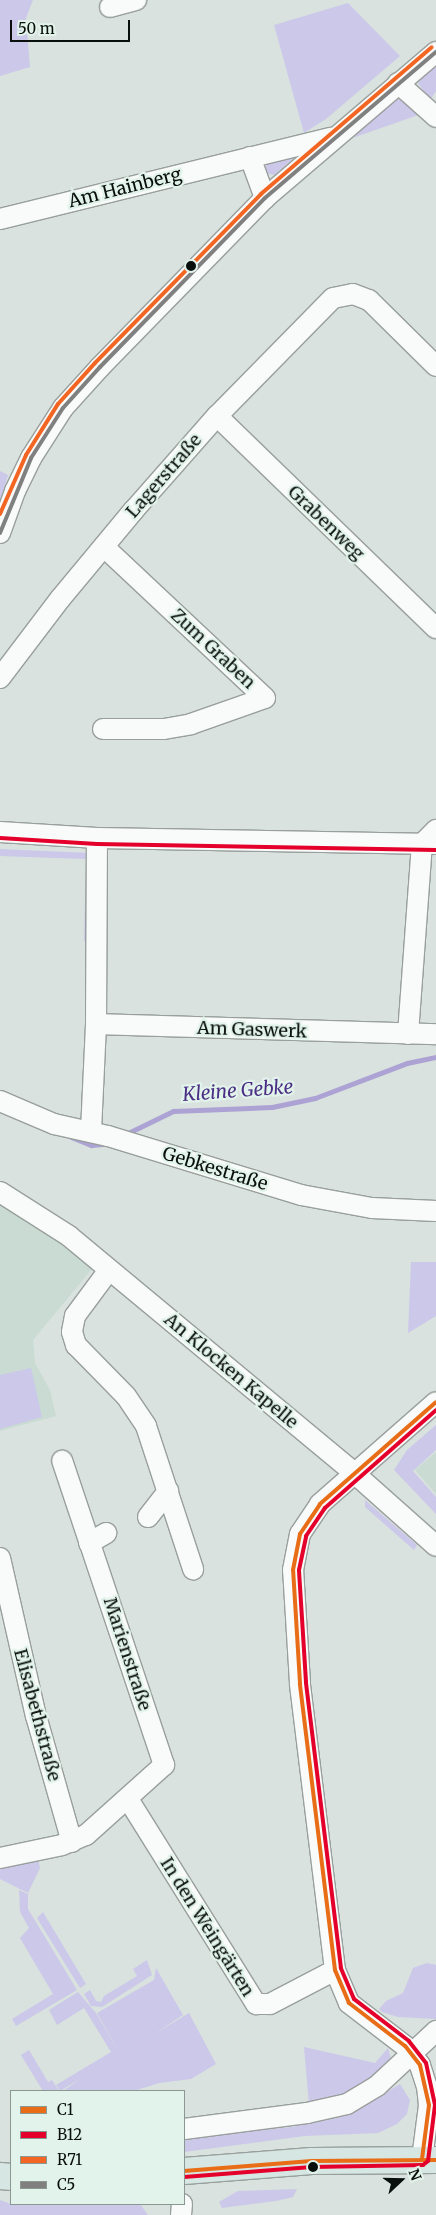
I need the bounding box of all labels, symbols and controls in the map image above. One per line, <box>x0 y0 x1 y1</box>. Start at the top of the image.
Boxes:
scale bar <box>12 10 132 42</box>
text: 50 m <box>18 19 55 38</box>
street label: Am Hainberg <box>66 164 184 212</box>
unlabelled marker <box>186 261 196 271</box>
street label: Lagerstraße <box>122 430 206 522</box>
street label: Grabenweg <box>283 481 369 565</box>
street label: Zum Graben <box>166 604 260 694</box>
street label: Am Gaswerk <box>197 1017 307 1043</box>
water label: Kleine Gebke <box>182 1076 294 1106</box>
street label: Gebkestraße <box>160 1143 270 1195</box>
street label: An Klocken Kapelle <box>160 1309 302 1433</box>
street label: Marienstraße <box>99 1595 155 1713</box>
street label: Elisabethstraße <box>9 1646 65 1784</box>
street label: In den Weingärten <box>155 1853 259 2001</box>
legend <box>10 2090 185 2205</box>
text: C1 <box>57 2100 74 2119</box>
text: B12 <box>57 2125 82 2144</box>
text: R71 <box>57 2150 82 2169</box>
north arrow <box>376 2155 426 2205</box>
unlabelled marker <box>308 2162 318 2172</box>
text: N <box>405 2166 425 2183</box>
text: C5 <box>57 2175 75 2194</box>

